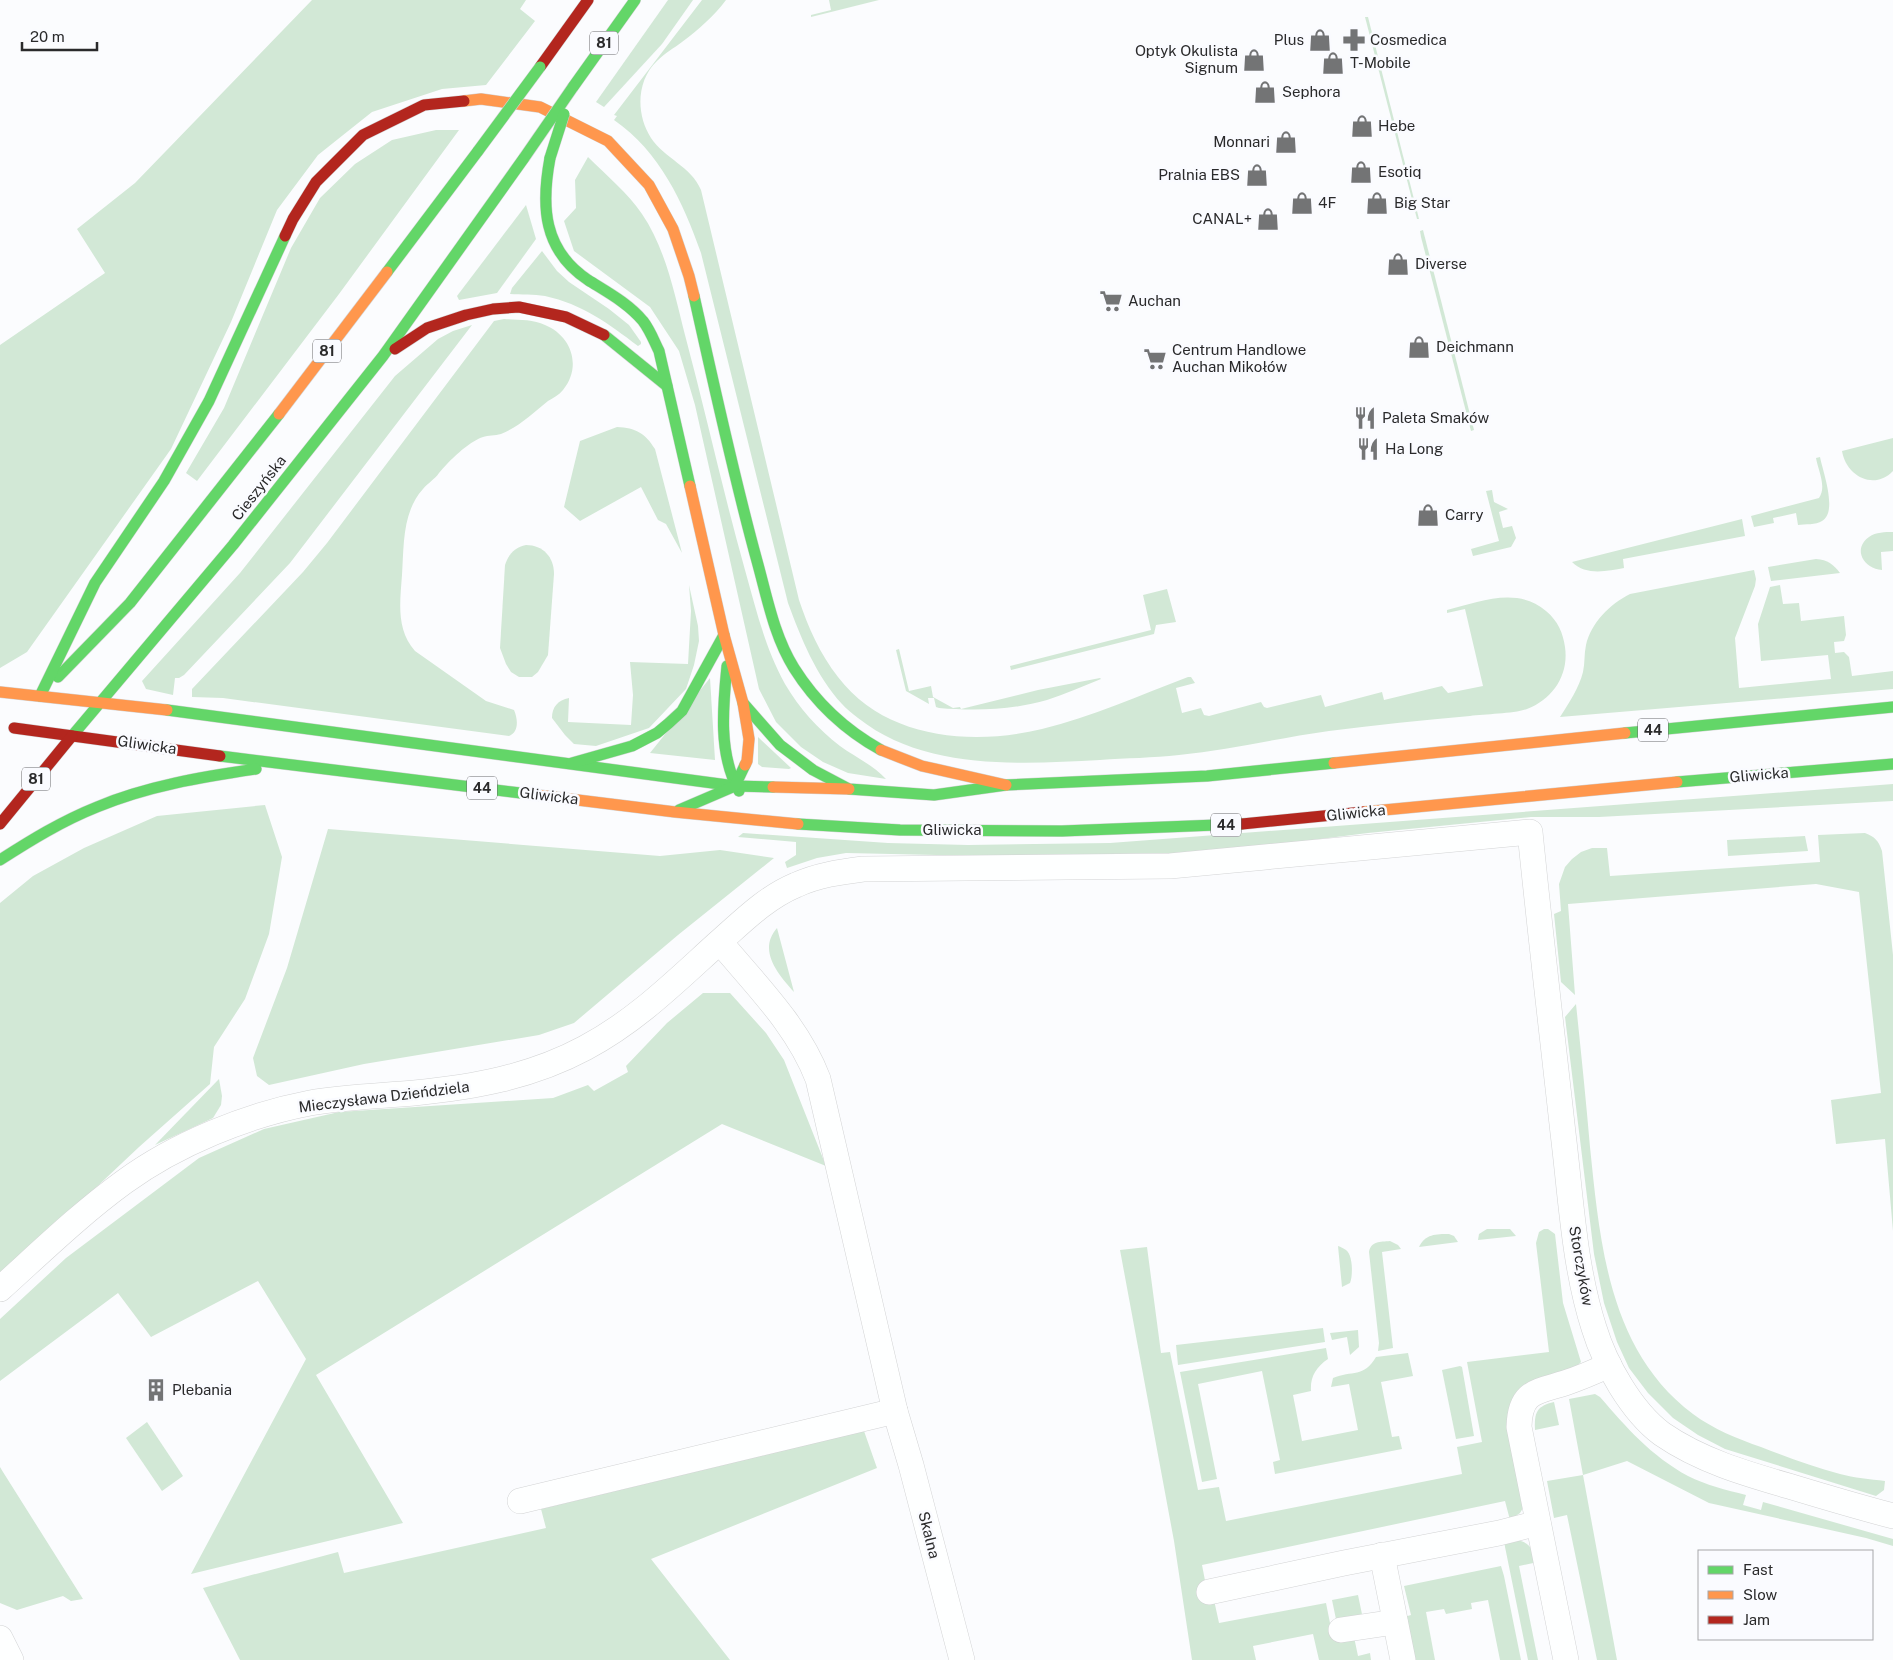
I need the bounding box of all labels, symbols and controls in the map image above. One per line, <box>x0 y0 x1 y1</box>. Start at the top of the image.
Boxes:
scale bar <box>22 20 98 52</box>
shop icon: Plus <box>1307 27 1333 53</box>
pharmacy icon: Cosmedica <box>1341 27 1367 53</box>
text: 20 m <box>30 28 65 45</box>
place label: Plus <box>1274 31 1304 48</box>
place label: Cosmedica <box>1370 31 1447 48</box>
road number: 81 <box>590 32 618 54</box>
place label: Optyk Okulista Signum <box>1135 42 1238 76</box>
shop icon: Optyk Okulista Signum <box>1241 47 1267 73</box>
shop icon: T-Mobile <box>1320 50 1346 76</box>
place label: T-Mobile <box>1350 54 1411 71</box>
shop icon: Sephora <box>1252 79 1278 105</box>
place label: Sephora <box>1282 83 1341 100</box>
shop icon: Hebe <box>1349 113 1375 139</box>
place label: Hebe <box>1378 117 1415 134</box>
shop icon: Monnari <box>1273 129 1299 155</box>
place label: Monnari <box>1213 133 1270 150</box>
shop icon: Esotiq <box>1348 159 1374 185</box>
shop icon: Pralnia EBS <box>1244 162 1270 188</box>
place label: Esotiq <box>1378 163 1421 180</box>
place label: Pralnia EBS <box>1158 166 1240 183</box>
shop icon: 4F <box>1289 190 1315 216</box>
shop icon: Big Star <box>1364 190 1390 216</box>
place label: 4F <box>1318 194 1336 211</box>
place label: Big Star <box>1394 194 1451 211</box>
shop icon: CANAL+ <box>1255 206 1281 232</box>
place label: CANAL+ <box>1192 210 1252 227</box>
shop icon: Diverse <box>1385 251 1411 277</box>
place label: Diverse <box>1415 255 1467 272</box>
supermarket icon: Auchan <box>1098 288 1124 314</box>
place label: Auchan <box>1128 292 1181 309</box>
shop icon: Deichmann <box>1406 334 1432 360</box>
place label: Deichmann <box>1436 338 1514 355</box>
road number: 81 <box>313 340 341 362</box>
place label: Centrum Handlowe Auchan Mikołów <box>1172 341 1306 375</box>
supermarket icon: Centrum Handlowe Auchan Mikołów <box>1142 346 1168 372</box>
restaurant icon: Paleta Smaków <box>1352 405 1378 431</box>
place label: Paleta Smaków <box>1382 409 1489 426</box>
restaurant icon: Ha Long <box>1355 436 1381 462</box>
place label: Ha Long <box>1385 440 1443 457</box>
street label: Cieszyńska <box>228 452 289 524</box>
shop icon: Carry <box>1415 502 1441 528</box>
place label: Carry <box>1445 506 1483 523</box>
road number: 44 <box>1638 718 1668 742</box>
street label: Gliwicka <box>117 732 178 757</box>
street label: Gliwicka <box>1729 763 1789 786</box>
road number: 81 <box>22 768 50 791</box>
road number: 44 <box>467 776 497 800</box>
street label: Gliwicka <box>519 783 579 808</box>
street label: Gliwicka <box>1326 801 1386 824</box>
road number: 44 <box>1211 814 1241 836</box>
street label: Gliwicka <box>922 821 982 838</box>
street label: Mieczysława Dzieńdziela <box>297 1078 470 1115</box>
street label: Storczyków <box>1566 1225 1597 1307</box>
building icon: Plebania <box>143 1377 169 1403</box>
place label: Plebania <box>172 1381 232 1398</box>
street label: Skalna <box>915 1510 944 1560</box>
legend <box>1698 1550 1873 1640</box>
text: Fast <box>1743 1561 1773 1578</box>
text: Slow <box>1743 1586 1778 1603</box>
text: Jam <box>1743 1611 1770 1628</box>

